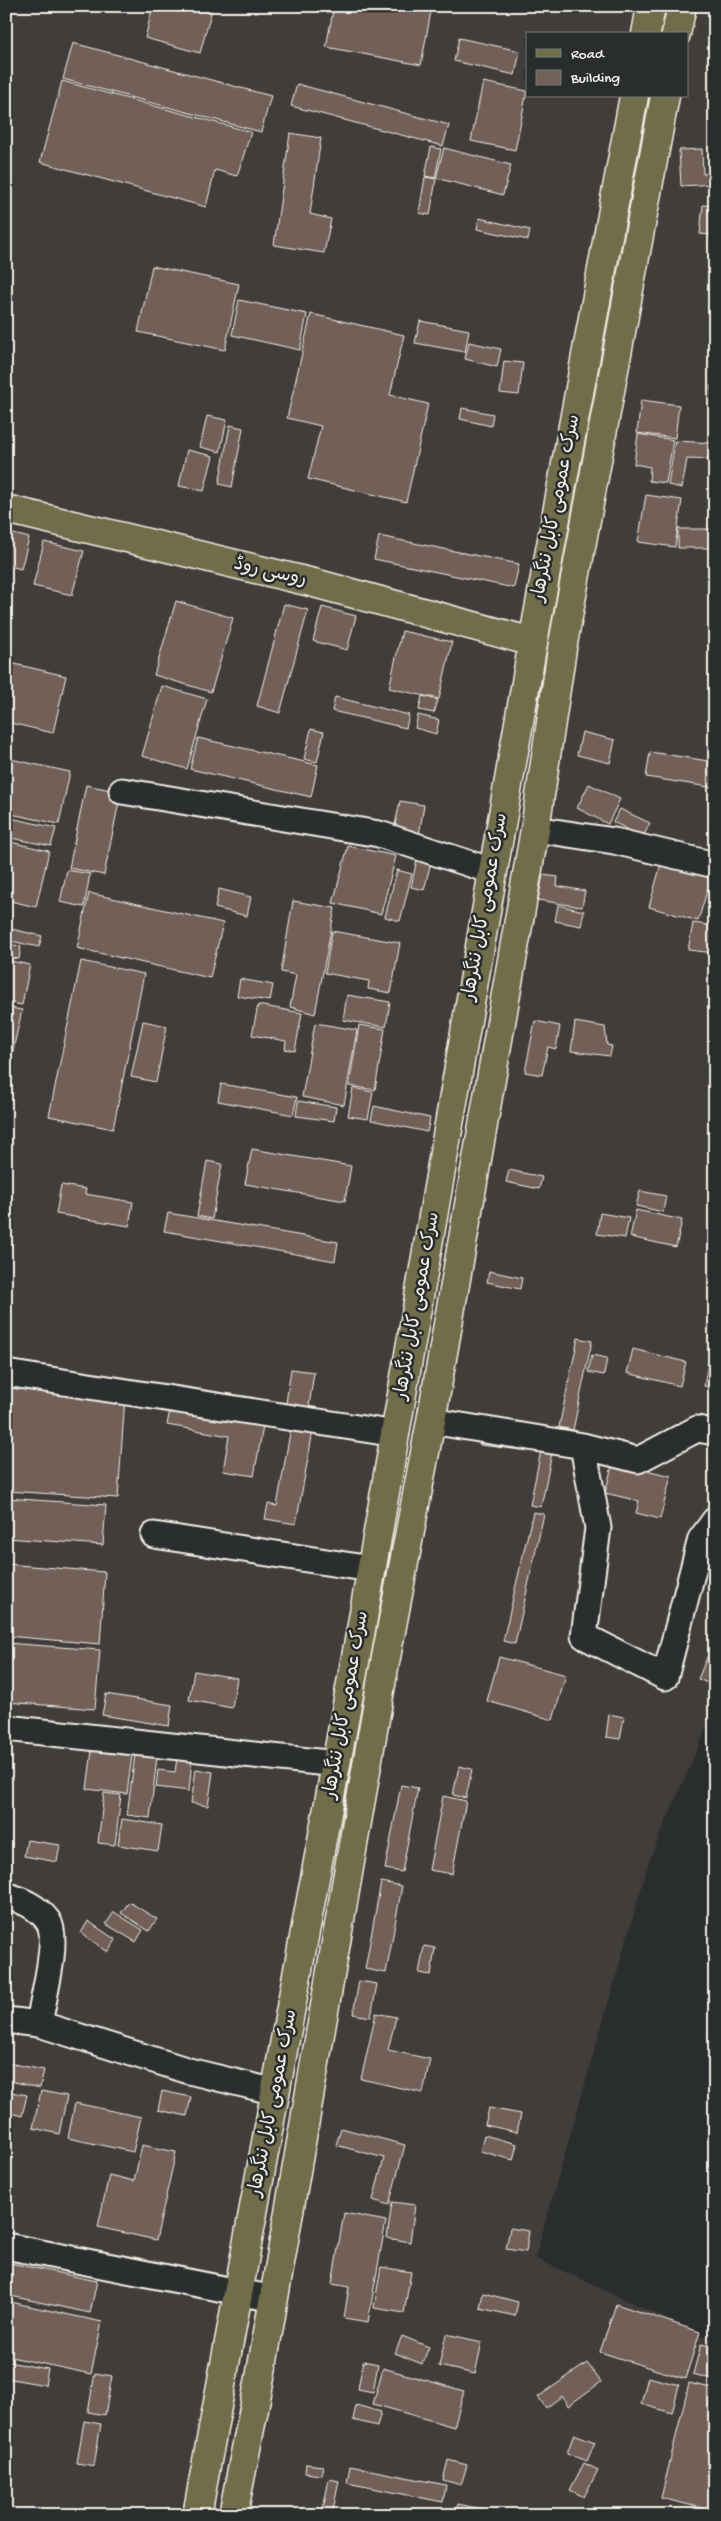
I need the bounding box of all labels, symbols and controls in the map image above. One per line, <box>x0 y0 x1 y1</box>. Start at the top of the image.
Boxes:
legend <box>526 32 688 98</box>
text: Road <box>571 46 605 64</box>
text: Building <box>570 70 620 88</box>
street label: سرک عمومی کابل ننگرهار <box>525 412 586 605</box>
street label: روسی روڈ <box>231 553 309 593</box>
street label: سرک عمومی کابل ننگرهار <box>456 811 514 1004</box>
street label: سرک عمومی کابل ننگرهار <box>388 1210 446 1403</box>
street label: سرک عمومی کابل ننگرهار <box>317 1609 375 1802</box>
street label: سرک عمومی کابل ننگرهار <box>242 2007 303 2200</box>

